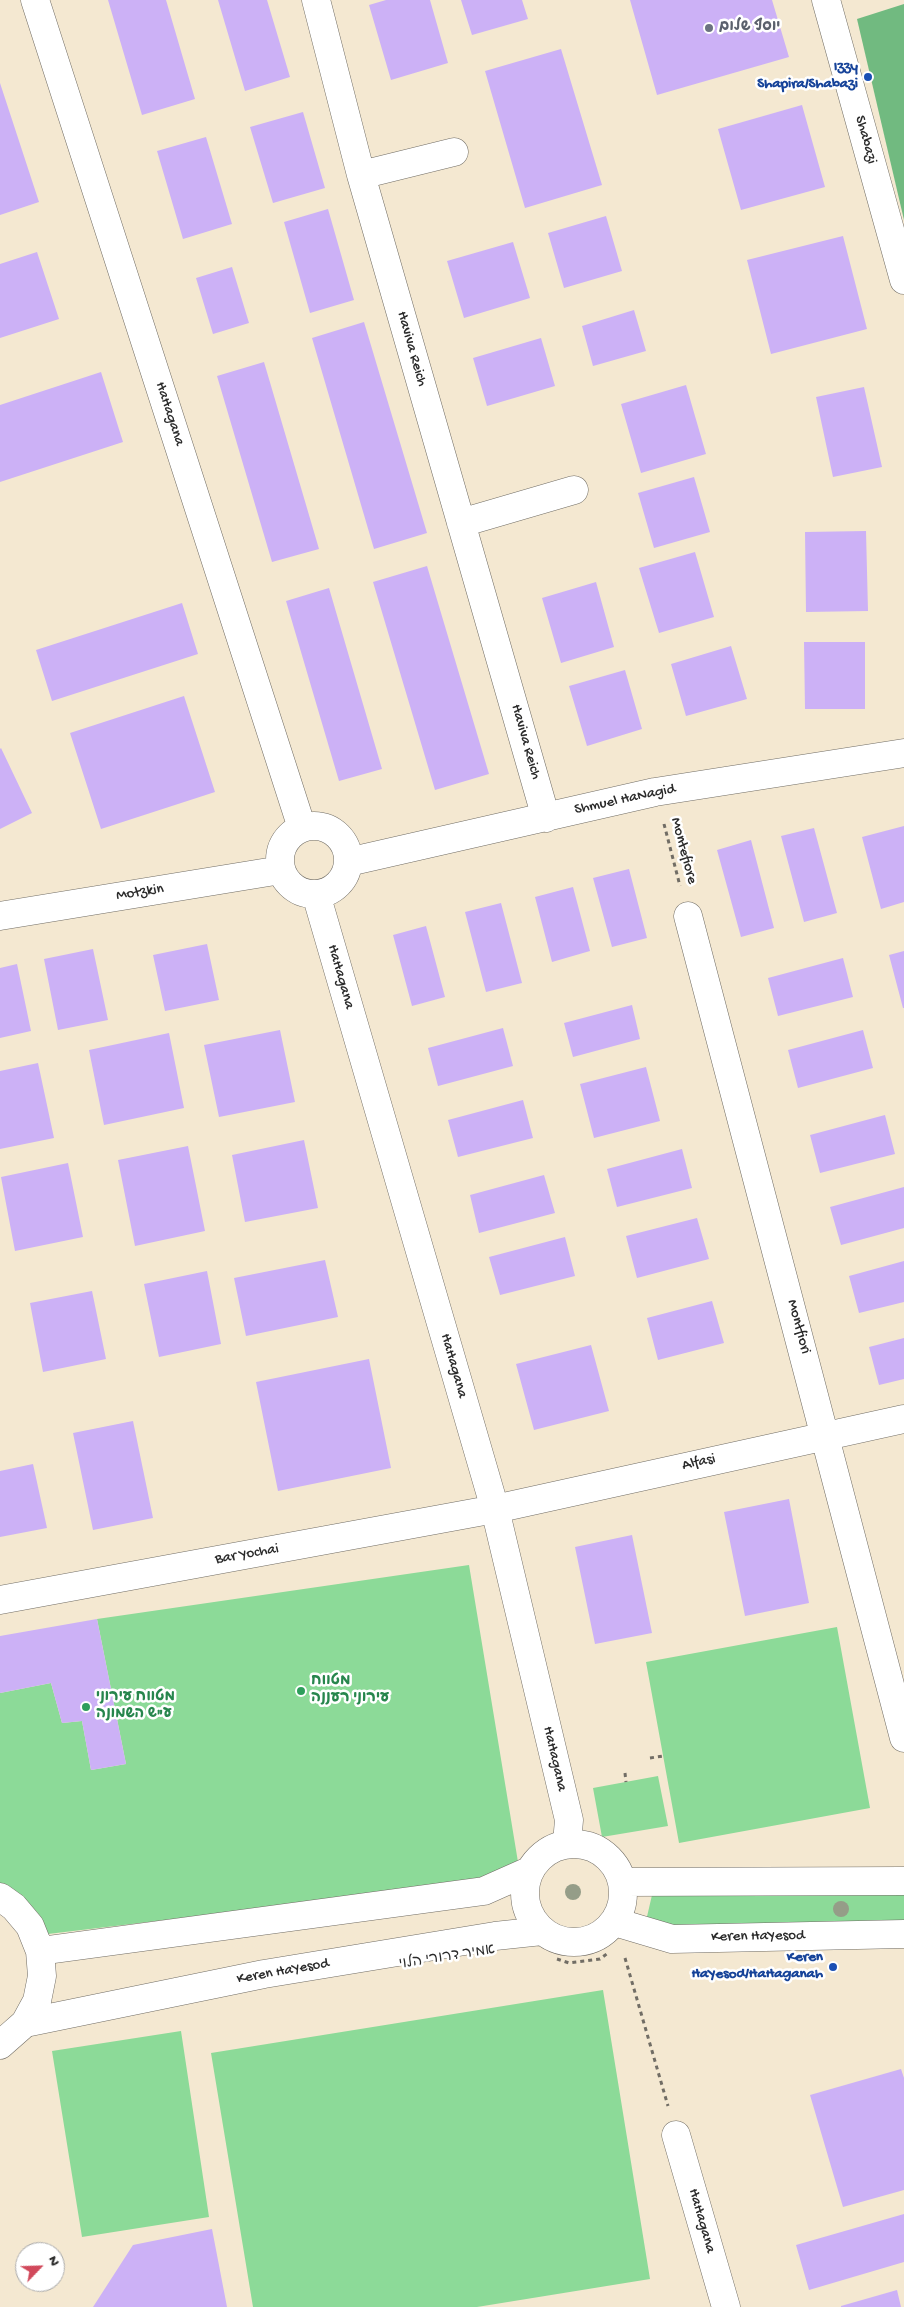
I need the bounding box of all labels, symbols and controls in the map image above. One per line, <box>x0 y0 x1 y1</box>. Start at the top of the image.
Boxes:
place label: יוסף שלום <box>719 19 780 37</box>
marker: יוסף שלום <box>703 22 715 34</box>
place label: Izzy Shapira/Shabazi <box>757 59 858 94</box>
marker: Izzy Shapira/Shabazi <box>862 71 874 83</box>
street label: Shabazi <box>850 114 880 166</box>
street label: Haviva Reich <box>392 309 430 389</box>
street label: HaHagana <box>150 380 188 448</box>
street label: Haviva Reich <box>506 702 544 782</box>
street label: Shmuel HaNagid <box>573 781 677 819</box>
street label: Montefiore <box>666 816 700 886</box>
street label: Motzkin <box>115 880 165 906</box>
street label: HaHagana <box>322 943 358 1011</box>
street label: Montfiori <box>782 1298 814 1356</box>
street label: HaHagana <box>435 1332 471 1400</box>
street label: Alfasi <box>680 1450 718 1476</box>
street label: Bar Yochai <box>214 1541 280 1569</box>
place label: מטווח עירוני רעננה <box>311 1673 389 1708</box>
marker: מטווח עירוני רעננה <box>295 1685 307 1697</box>
place label: מטווח עירוני ע"ש השמונה <box>96 1689 175 1724</box>
marker: מטווח עירוני ע"ש השמונה <box>80 1701 92 1713</box>
street label: HaHagana <box>538 1725 570 1793</box>
street label: Keren HaYesod <box>711 1927 805 1947</box>
street label: אמיר דרורי הלוי <box>398 1942 496 1974</box>
place label: Keren HaYesod/HaHaganah <box>692 1949 823 1984</box>
street label: Keren HaYesod <box>235 1955 331 1989</box>
marker: Keren HaYesod/HaHaganah <box>827 1961 839 1973</box>
street label: HaHagana <box>683 2187 719 2255</box>
north arrow <box>15 2242 65 2292</box>
text: N <box>44 2253 63 2269</box>

